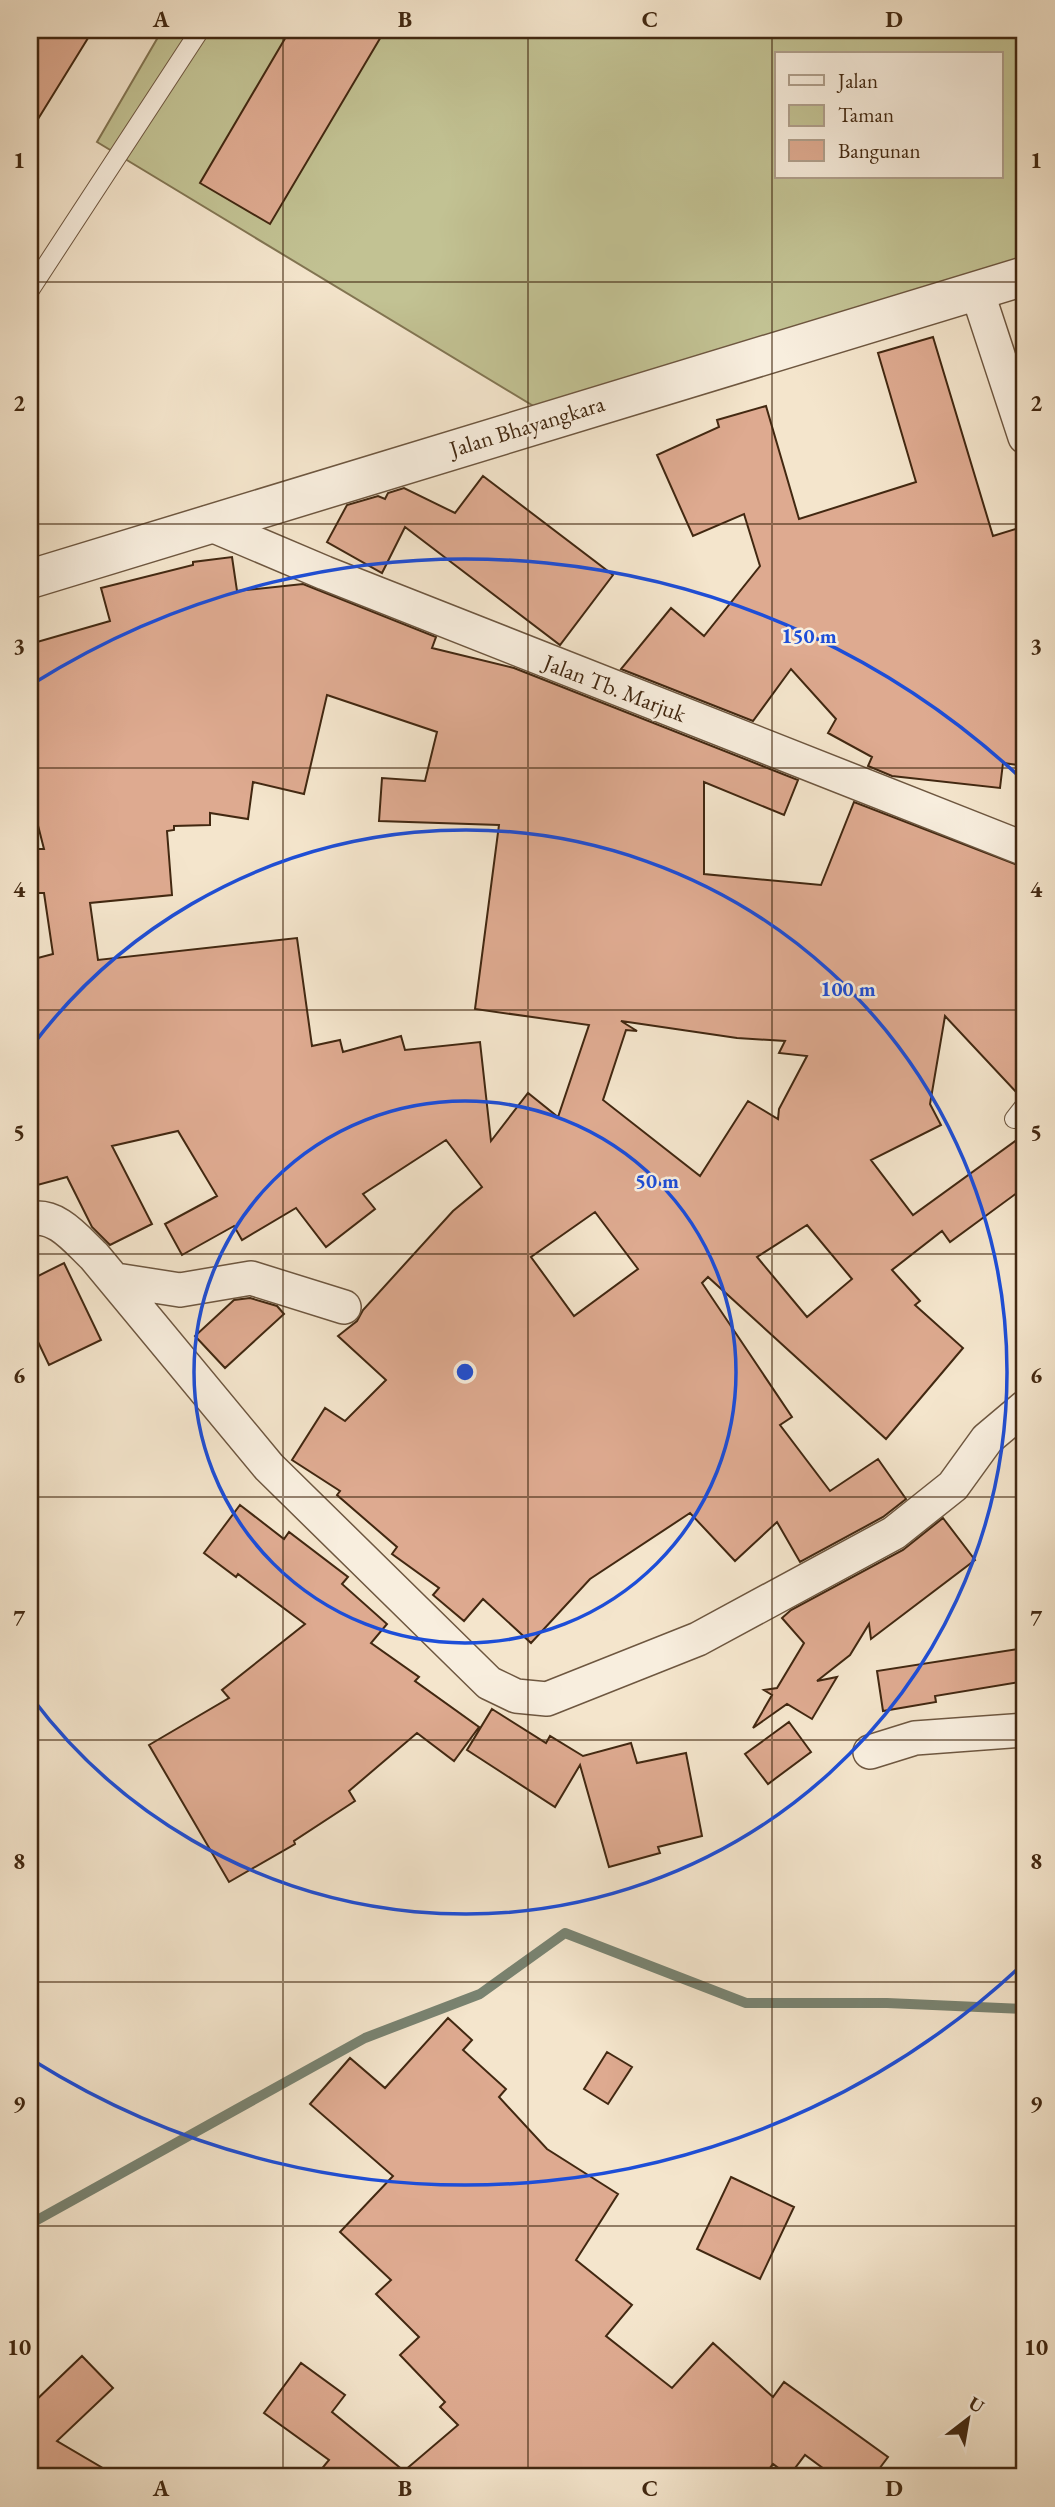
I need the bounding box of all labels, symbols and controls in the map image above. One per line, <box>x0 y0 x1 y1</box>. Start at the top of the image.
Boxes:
text: A <box>152 4 170 34</box>
text: B <box>398 4 412 34</box>
text: C <box>642 4 658 34</box>
text: D <box>885 4 903 34</box>
legend <box>775 52 1002 178</box>
text: Jalan <box>836 67 878 94</box>
text: Taman <box>838 101 894 128</box>
text: Bangunan <box>838 137 921 164</box>
text: 1 <box>13 145 25 175</box>
text: 1 <box>1030 145 1042 175</box>
text: 2 <box>13 388 25 418</box>
street label: Jalan Bhayangkara <box>444 388 609 464</box>
text: 2 <box>1030 388 1042 418</box>
text: 150 m <box>781 622 837 649</box>
text: 3 <box>13 631 25 661</box>
text: 3 <box>1030 631 1042 661</box>
street label: Jalan Tb. Marjuk <box>538 646 692 729</box>
text: 4 <box>13 874 26 904</box>
text: 4 <box>1030 874 1043 904</box>
text: 100 m <box>820 975 876 1002</box>
text: 5 <box>13 1117 25 1147</box>
text: 5 <box>1030 1117 1042 1147</box>
text: 50 m <box>635 1167 679 1194</box>
text: 6 <box>13 1360 25 1390</box>
centre of rings <box>453 1360 477 1384</box>
text: 6 <box>1030 1360 1042 1390</box>
text: 7 <box>13 1603 26 1633</box>
text: 7 <box>1030 1603 1043 1633</box>
text: 8 <box>13 1846 25 1876</box>
text: 8 <box>1030 1846 1042 1876</box>
text: 9 <box>13 2089 25 2119</box>
text: 9 <box>1030 2089 1042 2119</box>
text: 10 <box>7 2332 31 2362</box>
text: 10 <box>1024 2332 1048 2362</box>
north arrow <box>932 2384 1002 2454</box>
text: U <box>964 2390 989 2419</box>
text: A <box>152 2473 170 2503</box>
text: B <box>398 2473 412 2503</box>
text: C <box>642 2473 658 2503</box>
text: D <box>885 2473 903 2503</box>

